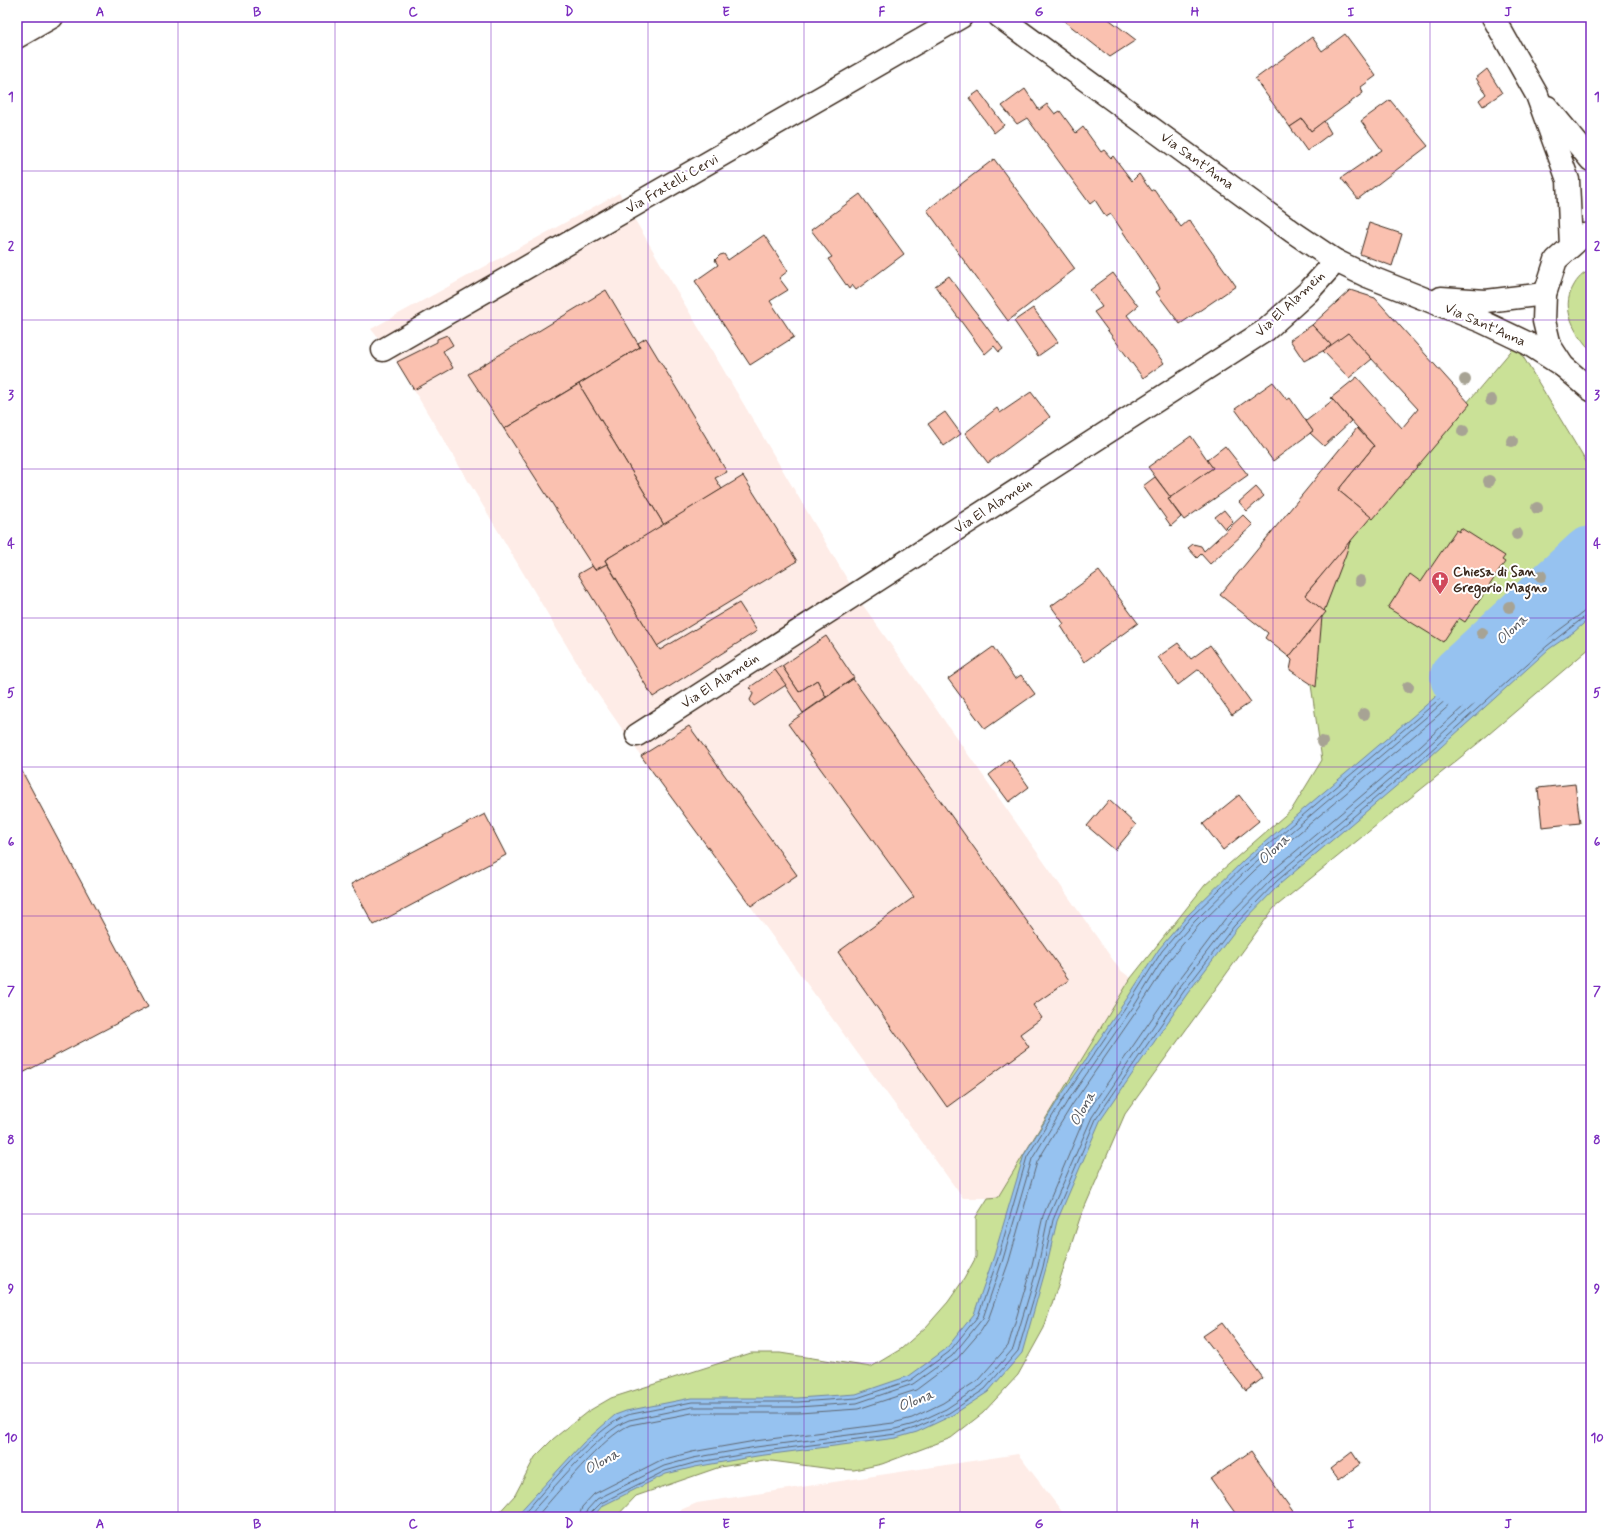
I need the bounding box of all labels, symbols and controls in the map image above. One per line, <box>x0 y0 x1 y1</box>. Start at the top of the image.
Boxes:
text: A <box>96 4 104 21</box>
text: B <box>253 4 262 21</box>
text: C <box>408 4 418 21</box>
text: D <box>565 4 574 21</box>
text: E <box>722 4 730 21</box>
text: F <box>879 4 886 21</box>
text: G <box>1035 4 1044 21</box>
text: H <box>1191 4 1200 21</box>
text: I <box>1348 4 1355 21</box>
text: J <box>1504 4 1512 21</box>
text: 1 <box>8 89 14 106</box>
text: 1 <box>1594 89 1600 106</box>
street label: Via Sant'Anna <box>1157 128 1238 194</box>
street label: Via Fratelli Cervi <box>622 150 722 218</box>
text: 2 <box>8 238 15 255</box>
text: 2 <box>1594 238 1601 255</box>
street label: Via El Alamein <box>1251 267 1329 341</box>
street label: Via Sant'Anna <box>1442 299 1528 351</box>
text: 3 <box>8 387 14 404</box>
text: 3 <box>1594 387 1600 404</box>
street label: Via El Alamein <box>951 474 1035 538</box>
text: 4 <box>7 536 15 553</box>
text: 4 <box>1593 536 1601 553</box>
place label: Chiesa di San Gregorio Magno <box>1453 563 1548 600</box>
church icon: Chiesa di San Gregorio Magno <box>1430 570 1450 595</box>
water label: Olona <box>1492 609 1533 650</box>
street label: Via El Alamein <box>678 649 762 713</box>
text: 5 <box>7 685 15 702</box>
text: 5 <box>1593 685 1601 702</box>
water label: Olona <box>1254 829 1295 870</box>
text: 6 <box>8 834 15 851</box>
text: 6 <box>1594 834 1601 851</box>
text: 7 <box>7 983 15 1000</box>
text: 7 <box>1593 983 1601 1000</box>
water label: Olona <box>1065 1087 1101 1130</box>
text: 8 <box>7 1132 15 1149</box>
text: 8 <box>1593 1132 1601 1149</box>
text: 9 <box>8 1281 15 1298</box>
text: 9 <box>1594 1281 1601 1298</box>
water label: Olona <box>895 1385 938 1417</box>
text: 10 <box>4 1430 18 1447</box>
text: 10 <box>1590 1430 1604 1447</box>
water label: Olona <box>581 1444 624 1480</box>
text: A <box>96 1516 104 1533</box>
text: B <box>253 1516 262 1533</box>
text: C <box>408 1516 418 1533</box>
text: D <box>565 1516 574 1533</box>
text: E <box>722 1516 730 1533</box>
text: F <box>879 1516 886 1533</box>
text: G <box>1035 1516 1044 1533</box>
text: H <box>1191 1516 1200 1533</box>
text: I <box>1348 1516 1355 1533</box>
text: J <box>1504 1516 1512 1533</box>

